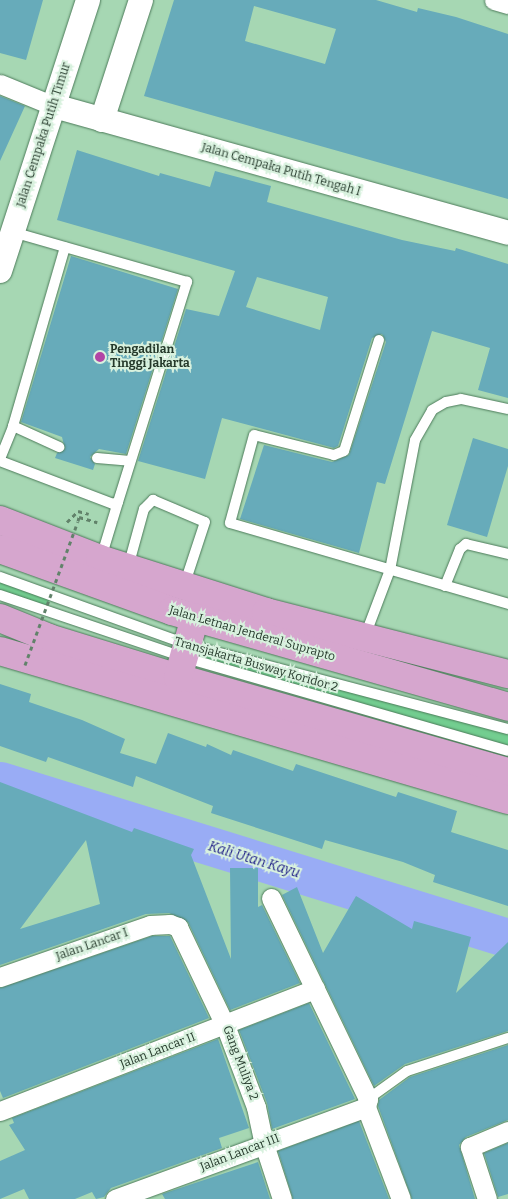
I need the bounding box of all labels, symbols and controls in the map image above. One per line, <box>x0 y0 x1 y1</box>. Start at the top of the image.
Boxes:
street label: Jalan Cempaka Putih Timur <box>14 61 74 209</box>
street label: Jalan Cempaka Putih Tengah I <box>200 140 362 200</box>
place label: Pengadilan Tinggi Jakarta <box>110 343 190 371</box>
marker: Pengadilan Tinggi Jakarta <box>94 351 106 363</box>
street label: Jalan Letnan Jenderal Suprapto <box>167 603 337 665</box>
street label: Transjakarta Busway Koridor 2 <box>173 635 339 695</box>
water label: Kali Utan Kayu <box>206 838 302 882</box>
street label: Jalan Lancar I <box>54 926 130 964</box>
street label: Gang Muliya 2 <box>219 1024 261 1102</box>
street label: Jalan Lancar II <box>118 1030 198 1072</box>
street label: Jalan Lancar III <box>198 1131 282 1175</box>

